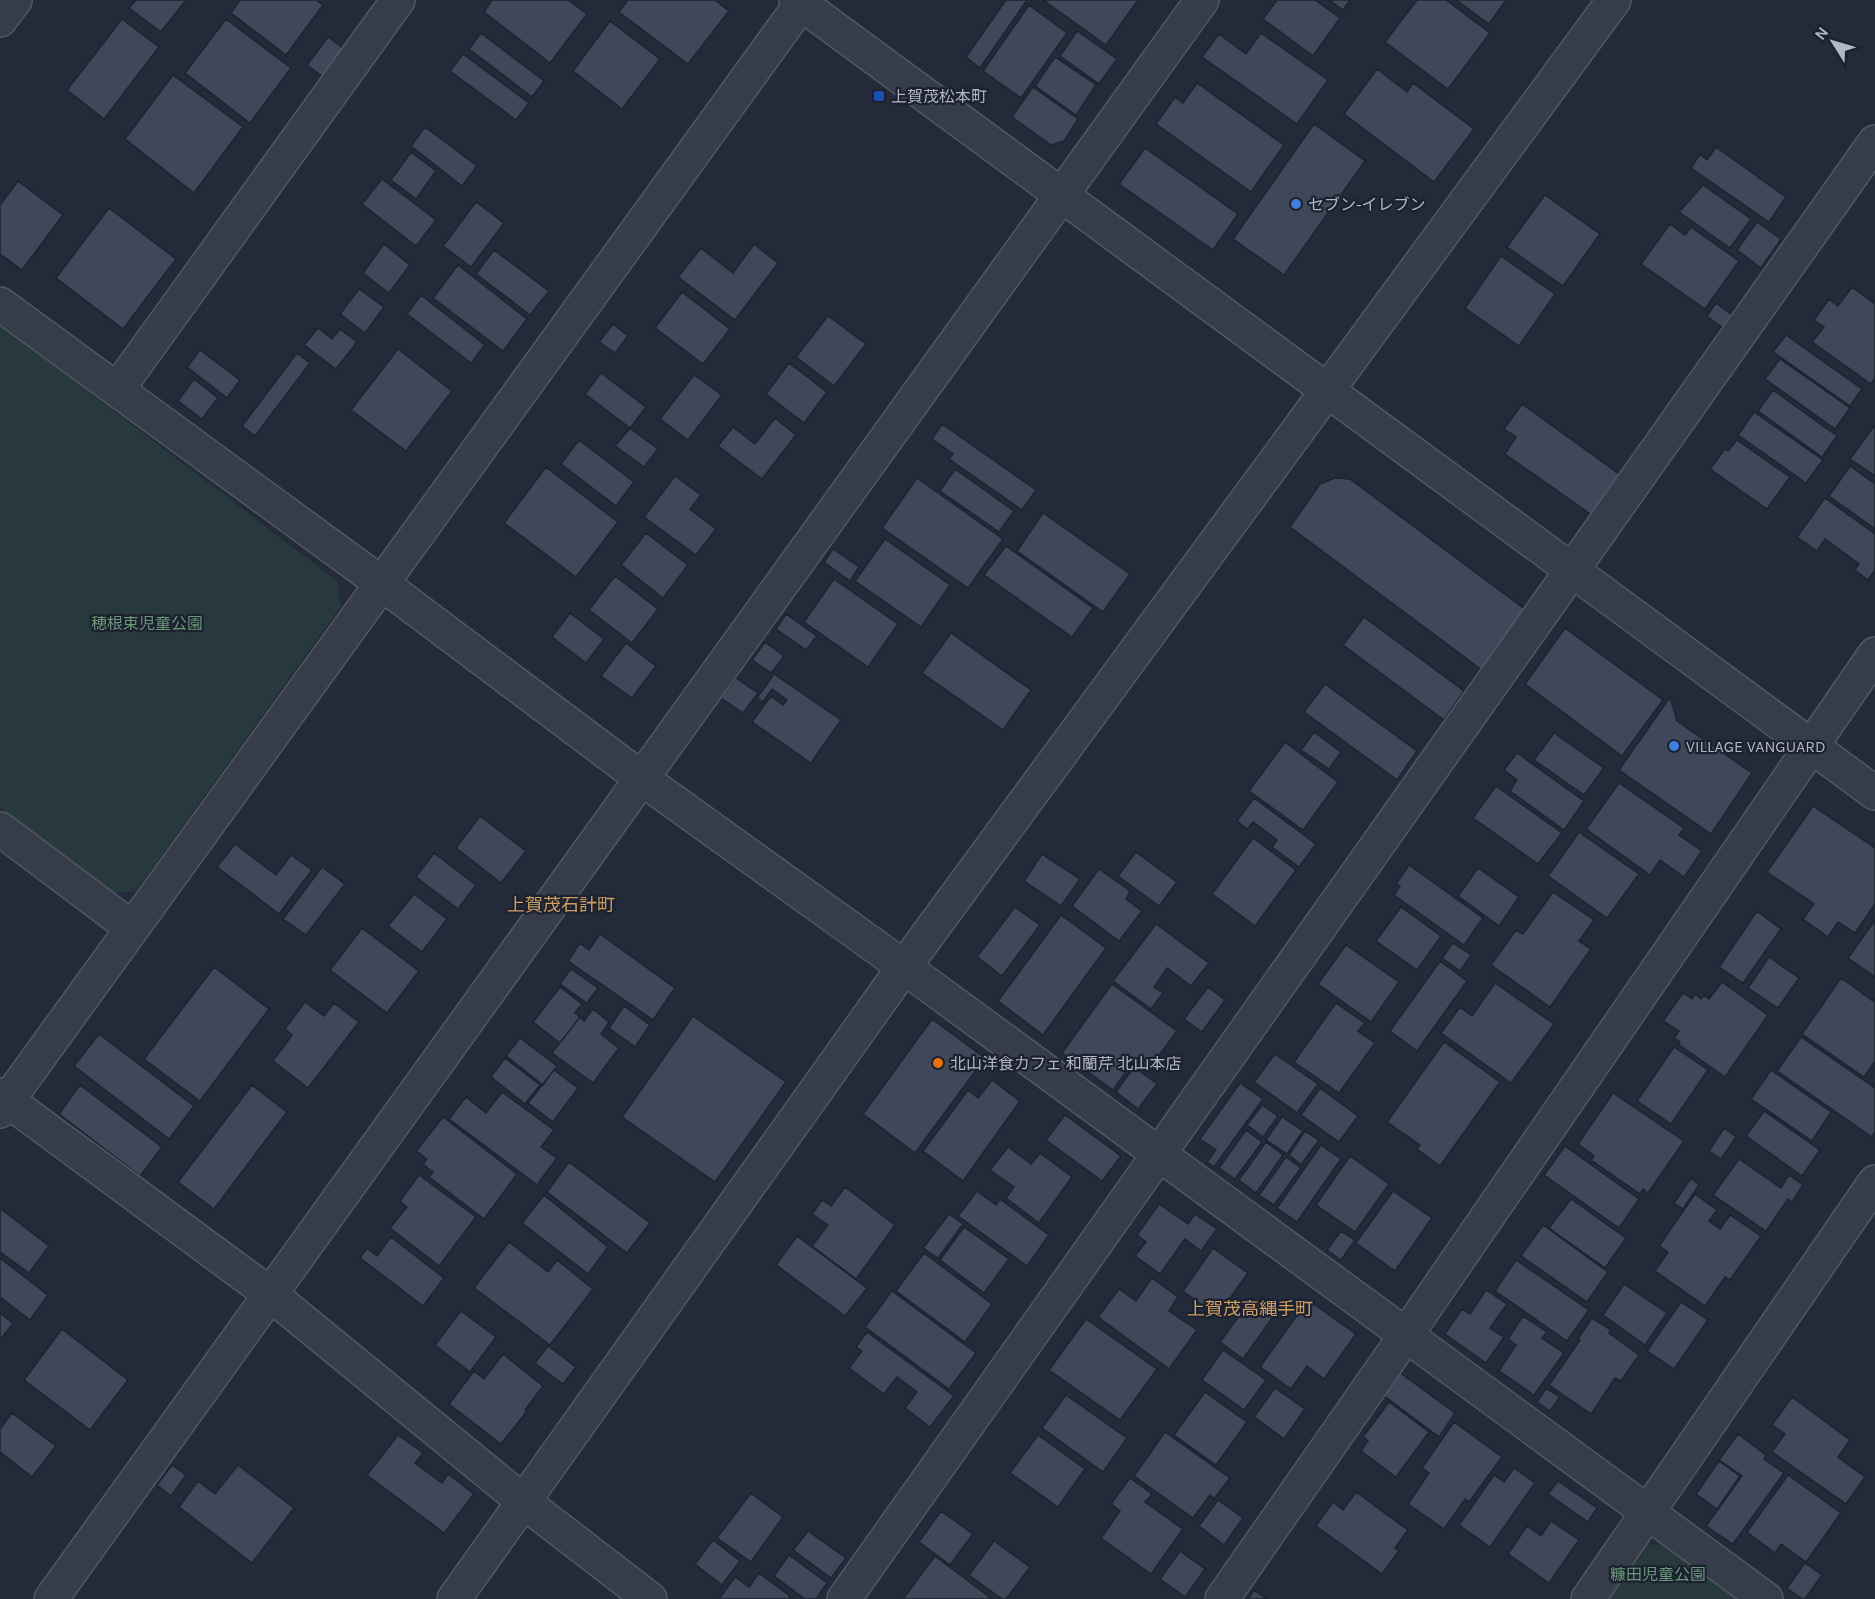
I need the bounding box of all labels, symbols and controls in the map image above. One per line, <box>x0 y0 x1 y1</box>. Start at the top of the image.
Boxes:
north arrow <box>1803 12 1863 72</box>
text: N <box>1810 23 1832 44</box>
place label: 上賀茂松本町 <box>891 87 987 106</box>
marker: 上賀茂松本町 <box>872 89 886 103</box>
place label: セブン-イレブン <box>1308 195 1426 214</box>
marker: セブン-イレブン <box>1289 197 1303 211</box>
park label: 穂根束児童公園 <box>91 614 203 633</box>
place label: VILLAGE VANGUARD <box>1686 737 1826 756</box>
marker: VILLAGE VANGUARD <box>1667 739 1681 753</box>
district label: 上賀茂石計町 <box>507 894 615 916</box>
place label: 北山洋食カフェ 和蘭芹 北山本店 <box>950 1054 1182 1073</box>
marker: 北山洋食カフェ 和蘭芹 北山本店 <box>931 1056 945 1070</box>
district label: 上賀茂高縄手町 <box>1187 1298 1313 1320</box>
park label: 糠田児童公園 <box>1610 1565 1706 1584</box>

